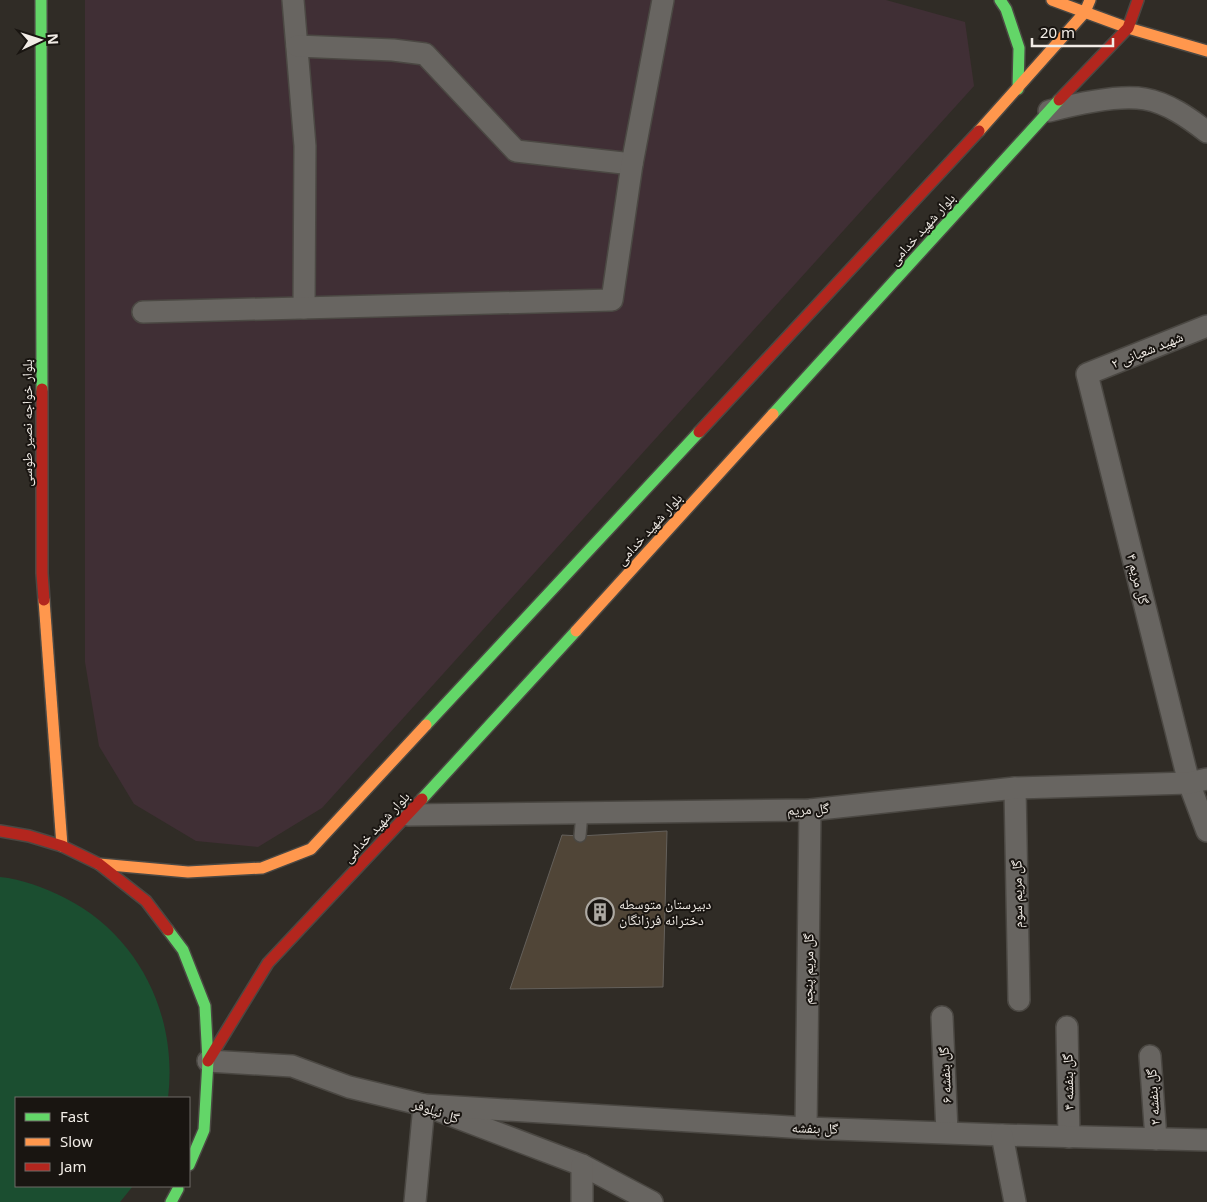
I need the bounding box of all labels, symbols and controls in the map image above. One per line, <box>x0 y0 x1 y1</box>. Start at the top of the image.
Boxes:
north arrow <box>15 15 65 65</box>
scale bar <box>1032 15 1113 47</box>
text: 20 m <box>1040 22 1075 42</box>
text: N <box>44 33 63 45</box>
street label: بلوار شهید خدامی <box>884 188 959 269</box>
street label: شهید شعبانی ۲ <box>1108 327 1186 373</box>
street label: بلوار خواجه نصیر طوسی <box>17 359 36 487</box>
street label: بلوار شهید خدامی <box>611 488 686 569</box>
street label: گل مریم ۴ <box>1122 551 1154 607</box>
street label: بلوار شهید خدامی <box>338 787 414 866</box>
street label: گل مریم <box>787 798 830 820</box>
street label: گل مریم سوم <box>1006 860 1028 928</box>
place label: دبیرستان متوسطه دخترانه فرزانگان <box>619 894 712 929</box>
building icon: دبیرستان متوسطه دخترانه فرزانگان <box>585 897 615 927</box>
street label: گل مریم پنجم <box>797 933 819 1005</box>
street label: گل بنفشه ۶ <box>934 1046 955 1104</box>
street label: گل بنفشه ۴ <box>1058 1053 1077 1110</box>
street label: گل بنفشه ۲ <box>1141 1068 1164 1126</box>
street label: گل نیلوفر <box>409 1093 462 1127</box>
legend <box>15 1097 190 1187</box>
text: Fast <box>60 1106 89 1126</box>
street label: گل بنفشه <box>791 1117 839 1138</box>
text: Slow <box>60 1131 93 1151</box>
text: Jam <box>58 1156 87 1176</box>

